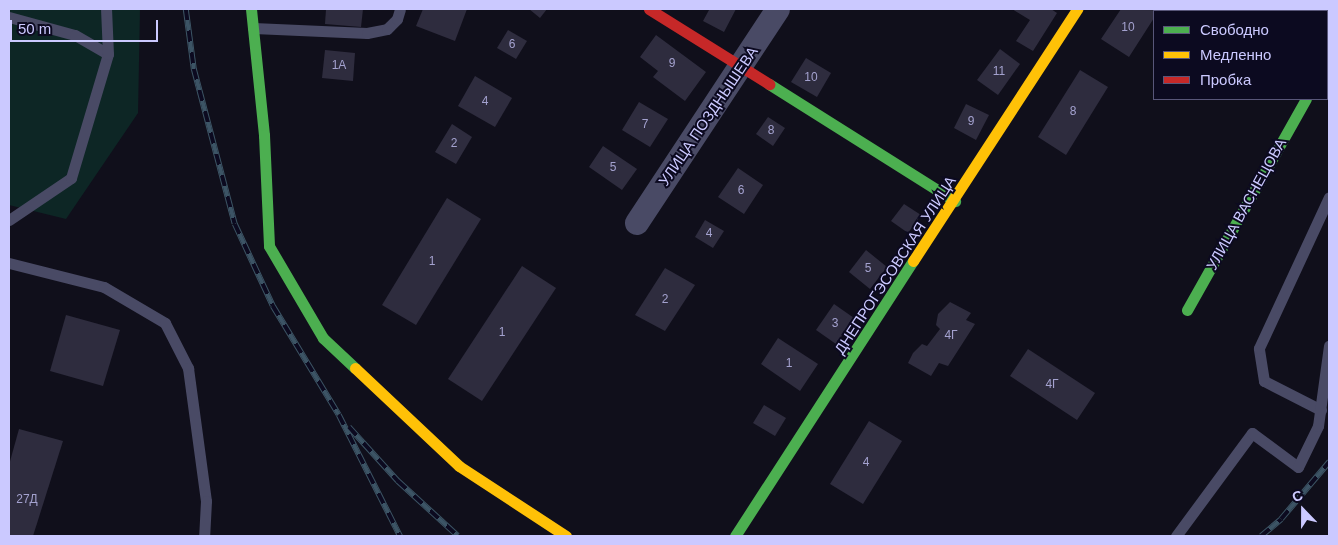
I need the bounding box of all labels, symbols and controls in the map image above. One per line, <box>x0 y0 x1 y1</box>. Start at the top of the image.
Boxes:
scale bar <box>12 10 160 42</box>
legend <box>1153 10 1328 100</box>
text: 50 m <box>18 20 51 37</box>
house number: 10 <box>1121 21 1135 35</box>
text: Свободно <box>1200 21 1269 38</box>
house number: 6 <box>509 38 515 52</box>
street label: УЛИЦА ПОЗДНЫШЕВА <box>655 43 761 189</box>
text: Медленно <box>1200 46 1271 63</box>
house number: 9 <box>669 57 675 71</box>
house number: 1А <box>332 59 346 73</box>
house number: 11 <box>993 65 1005 79</box>
house number: 10 <box>804 71 818 85</box>
text: Пробка <box>1200 71 1251 88</box>
house number: 4 <box>482 95 488 109</box>
house number: 8 <box>1070 105 1076 119</box>
house number: 9 <box>968 115 974 129</box>
house number: 7 <box>642 118 648 132</box>
house number: 8 <box>768 124 774 138</box>
street label: УЛИЦА ВАСНЕЦОВА <box>1202 135 1290 273</box>
house number: 2 <box>451 137 457 151</box>
house number: 5 <box>610 161 616 175</box>
street label: ДНЕПРОГЭСОВСКАЯ УЛИЦА <box>831 172 959 358</box>
house number: 6 <box>738 184 744 198</box>
house number: 4 <box>706 227 712 241</box>
house number: 1 <box>429 255 435 269</box>
house number: 5 <box>865 262 871 276</box>
house number: 2 <box>662 293 668 307</box>
house number: 3 <box>832 317 838 331</box>
house number: 1 <box>499 326 505 340</box>
house number: 4Г <box>944 329 958 343</box>
house number: 1 <box>786 357 792 371</box>
house number: 4Г <box>1045 378 1059 392</box>
house number: 4 <box>863 456 869 470</box>
north arrow <box>1278 485 1328 535</box>
text: С <box>1290 487 1305 505</box>
house number: 27Д <box>16 493 38 507</box>

